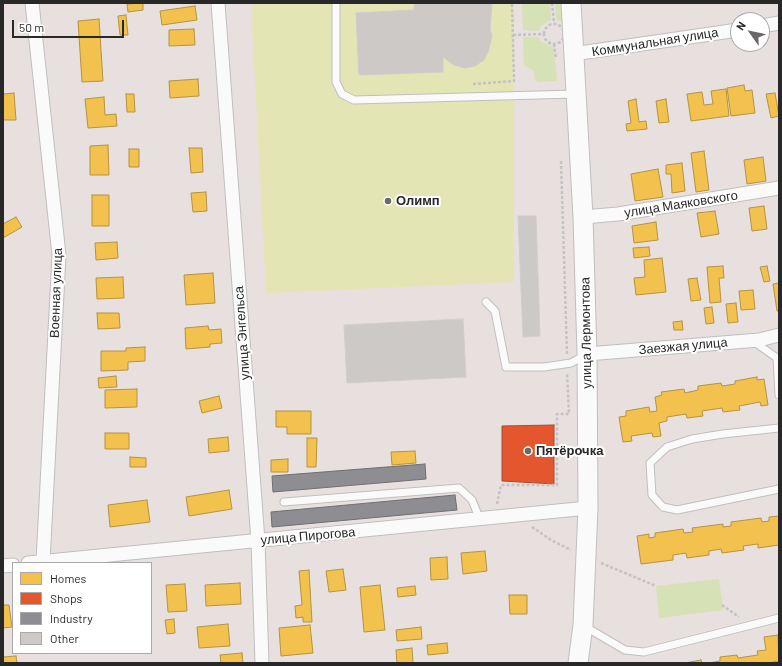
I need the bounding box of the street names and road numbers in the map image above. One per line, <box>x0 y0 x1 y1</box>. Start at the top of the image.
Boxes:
street label: Коммунальная улица <box>591 24 719 60</box>
street label: улица Маяковского <box>623 187 739 221</box>
street label: Военная улица <box>47 248 65 338</box>
street label: улица Лермонтова <box>577 277 595 389</box>
street label: улица Энгельса <box>231 285 253 381</box>
street label: Заезжая улица <box>638 334 728 358</box>
street label: улица Пирогова <box>260 524 356 548</box>

